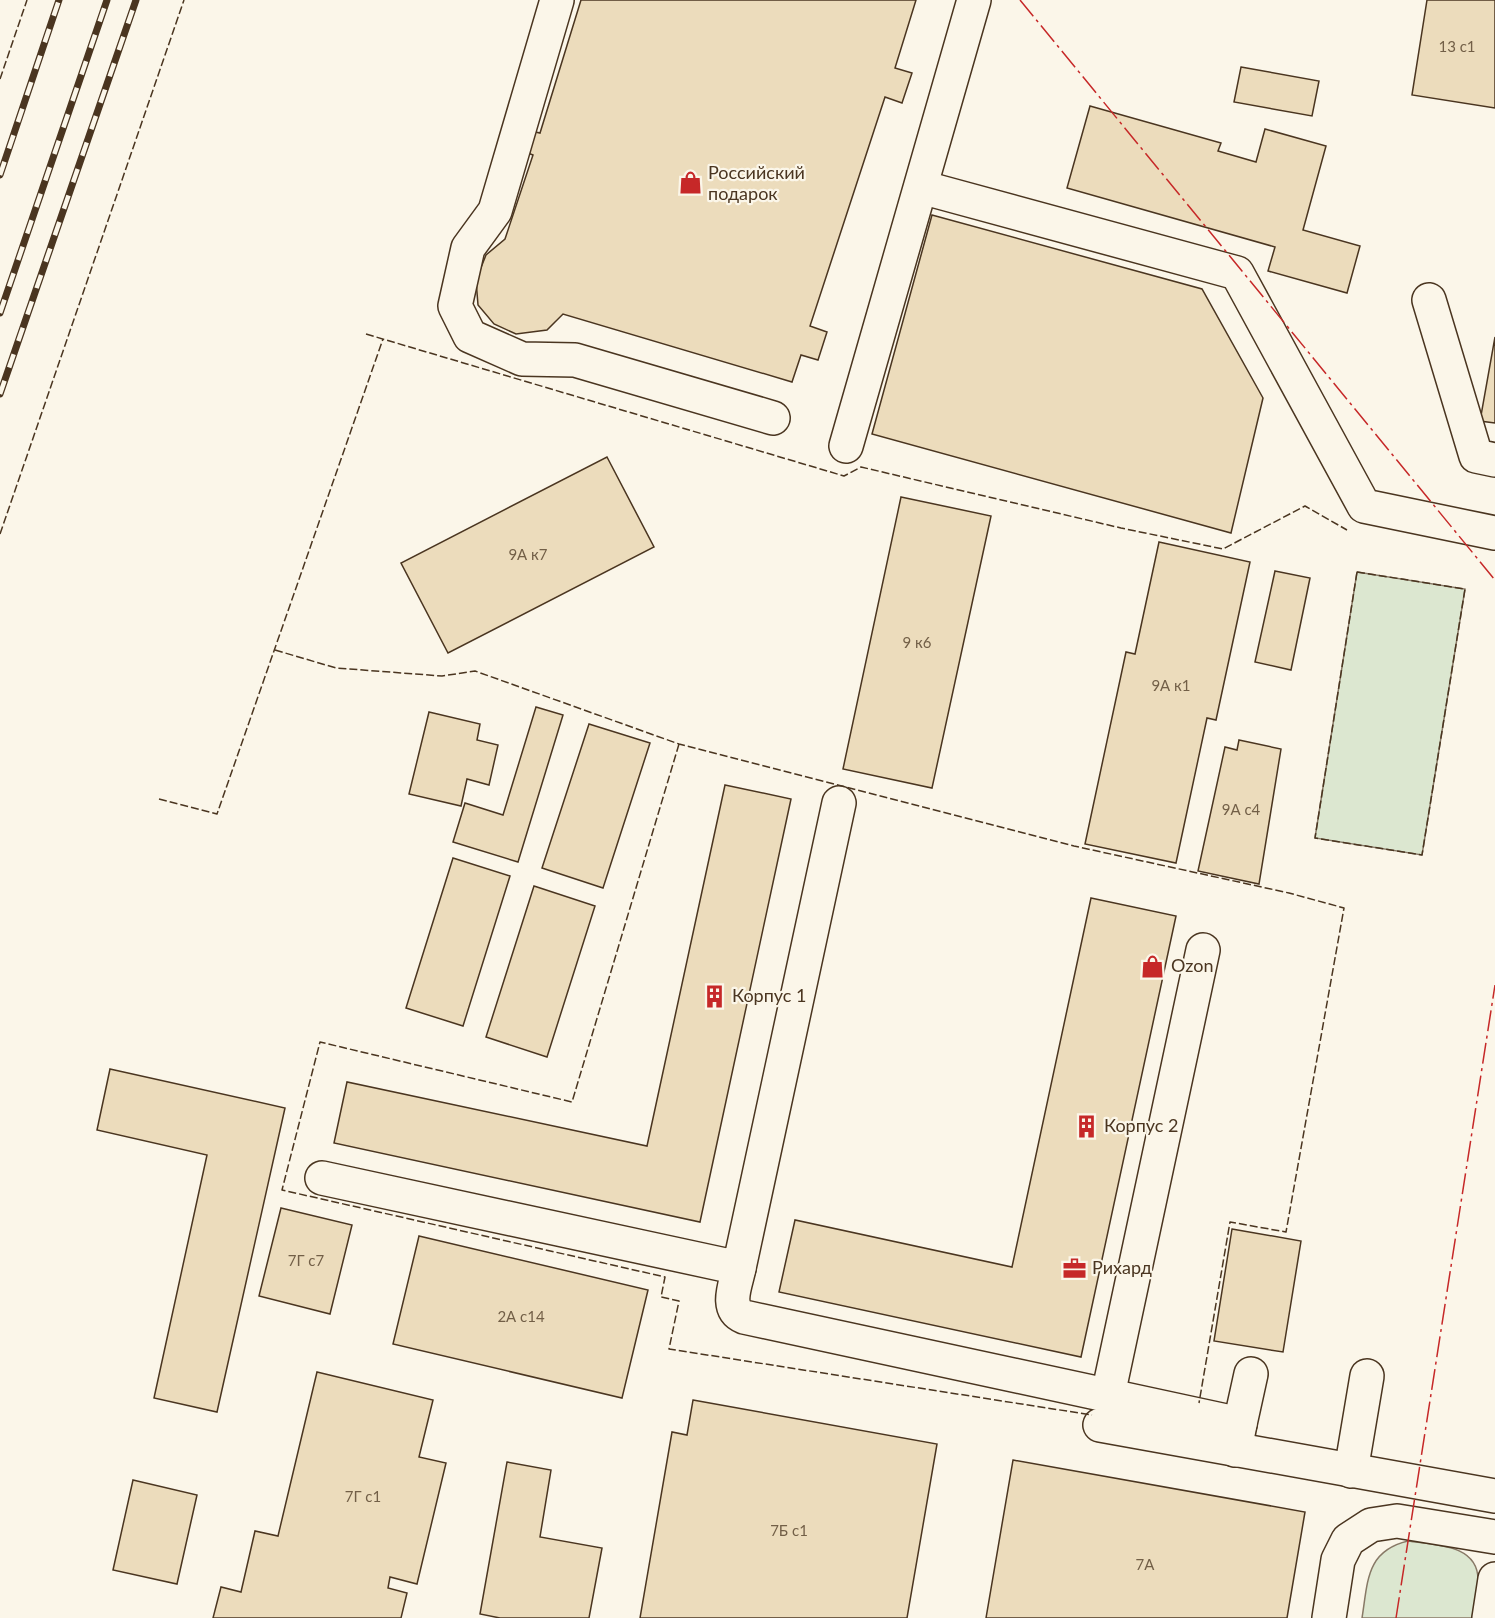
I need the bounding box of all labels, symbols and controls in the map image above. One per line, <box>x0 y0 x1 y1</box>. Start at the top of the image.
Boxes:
house number: 13 с1 <box>1438 37 1476 55</box>
place label: Российский подарок <box>708 161 805 204</box>
shop icon: Российский подарок <box>677 170 703 196</box>
house number: 9А к7 <box>508 545 548 563</box>
house number: 9 к6 <box>902 633 932 651</box>
house number: 9А к1 <box>1151 676 1191 694</box>
house number: 9А с4 <box>1222 800 1261 818</box>
shop icon: Ozon <box>1140 953 1166 979</box>
place label: Ozon <box>1171 954 1213 976</box>
building icon: Корпус 1 <box>701 983 727 1009</box>
place label: Корпус 1 <box>732 984 806 1006</box>
building icon: Корпус 2 <box>1073 1113 1099 1139</box>
place label: Корпус 2 <box>1104 1114 1178 1136</box>
house number: 7Г с7 <box>288 1251 325 1269</box>
office icon: Рихард <box>1061 1255 1087 1281</box>
place label: Рихард <box>1092 1256 1152 1278</box>
house number: 2А с14 <box>497 1307 545 1325</box>
house number: 7Г с1 <box>345 1487 381 1505</box>
house number: 7Б с1 <box>770 1521 808 1539</box>
house number: 7А <box>1136 1555 1155 1573</box>

